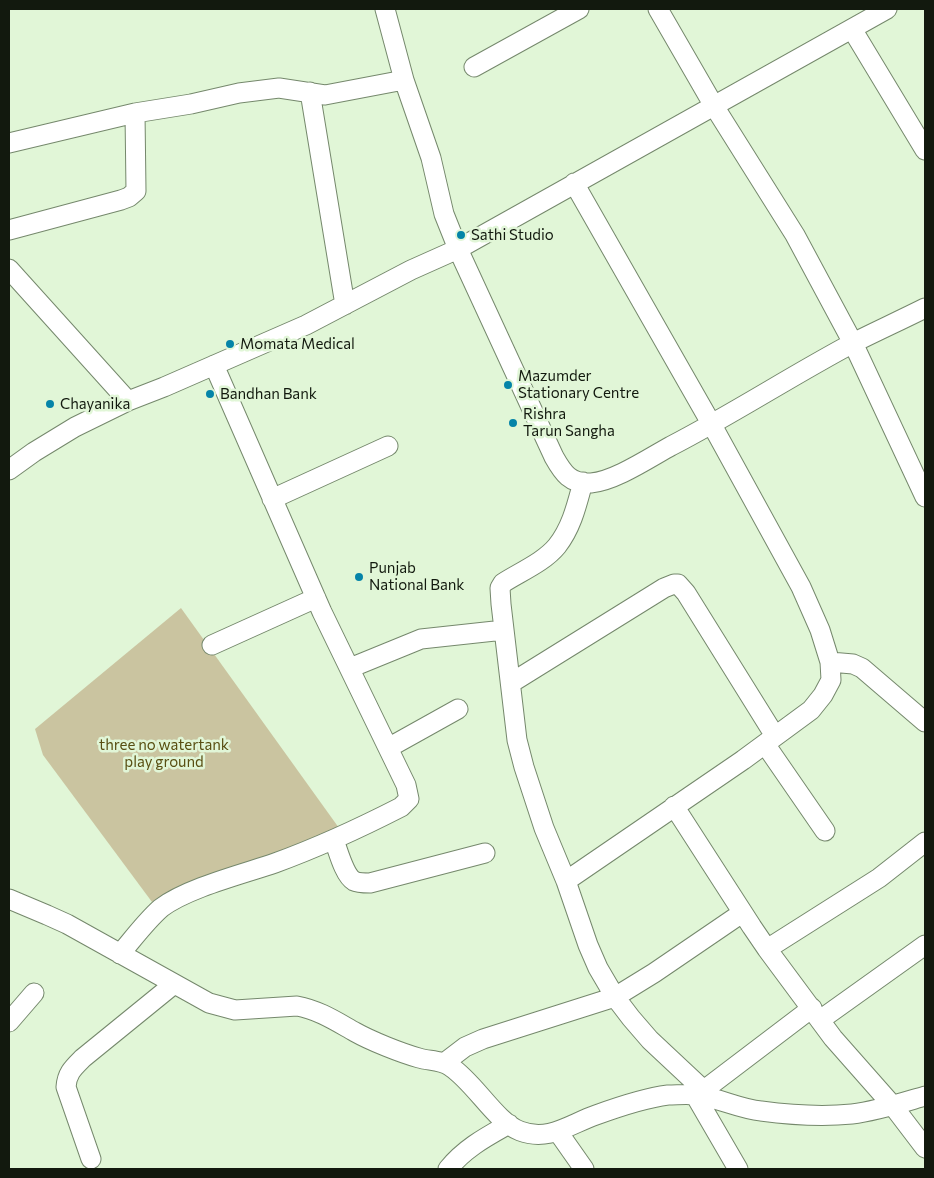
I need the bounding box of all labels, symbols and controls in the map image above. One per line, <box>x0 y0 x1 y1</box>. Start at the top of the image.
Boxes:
place label: Sathi Studio <box>471 226 554 244</box>
marker: Sathi Studio <box>455 229 467 241</box>
place label: Momata Medical <box>240 335 355 353</box>
marker: Momata Medical <box>224 338 236 350</box>
place label: Mazumder Stationary Centre <box>518 367 639 402</box>
marker: Mazumder Stationary Centre <box>502 379 514 391</box>
place label: Bandhan Bank <box>220 385 317 403</box>
marker: Bandhan Bank <box>204 388 216 400</box>
place label: Chayanika <box>60 395 130 413</box>
marker: Chayanika <box>44 398 56 410</box>
place label: Rishra Tarun Sangha <box>523 405 615 440</box>
marker: Rishra Tarun Sangha <box>507 417 519 429</box>
place label: Punjab National Bank <box>369 559 464 594</box>
marker: Punjab National Bank <box>353 571 365 583</box>
park label: three no watertank play ground <box>99 736 229 771</box>

